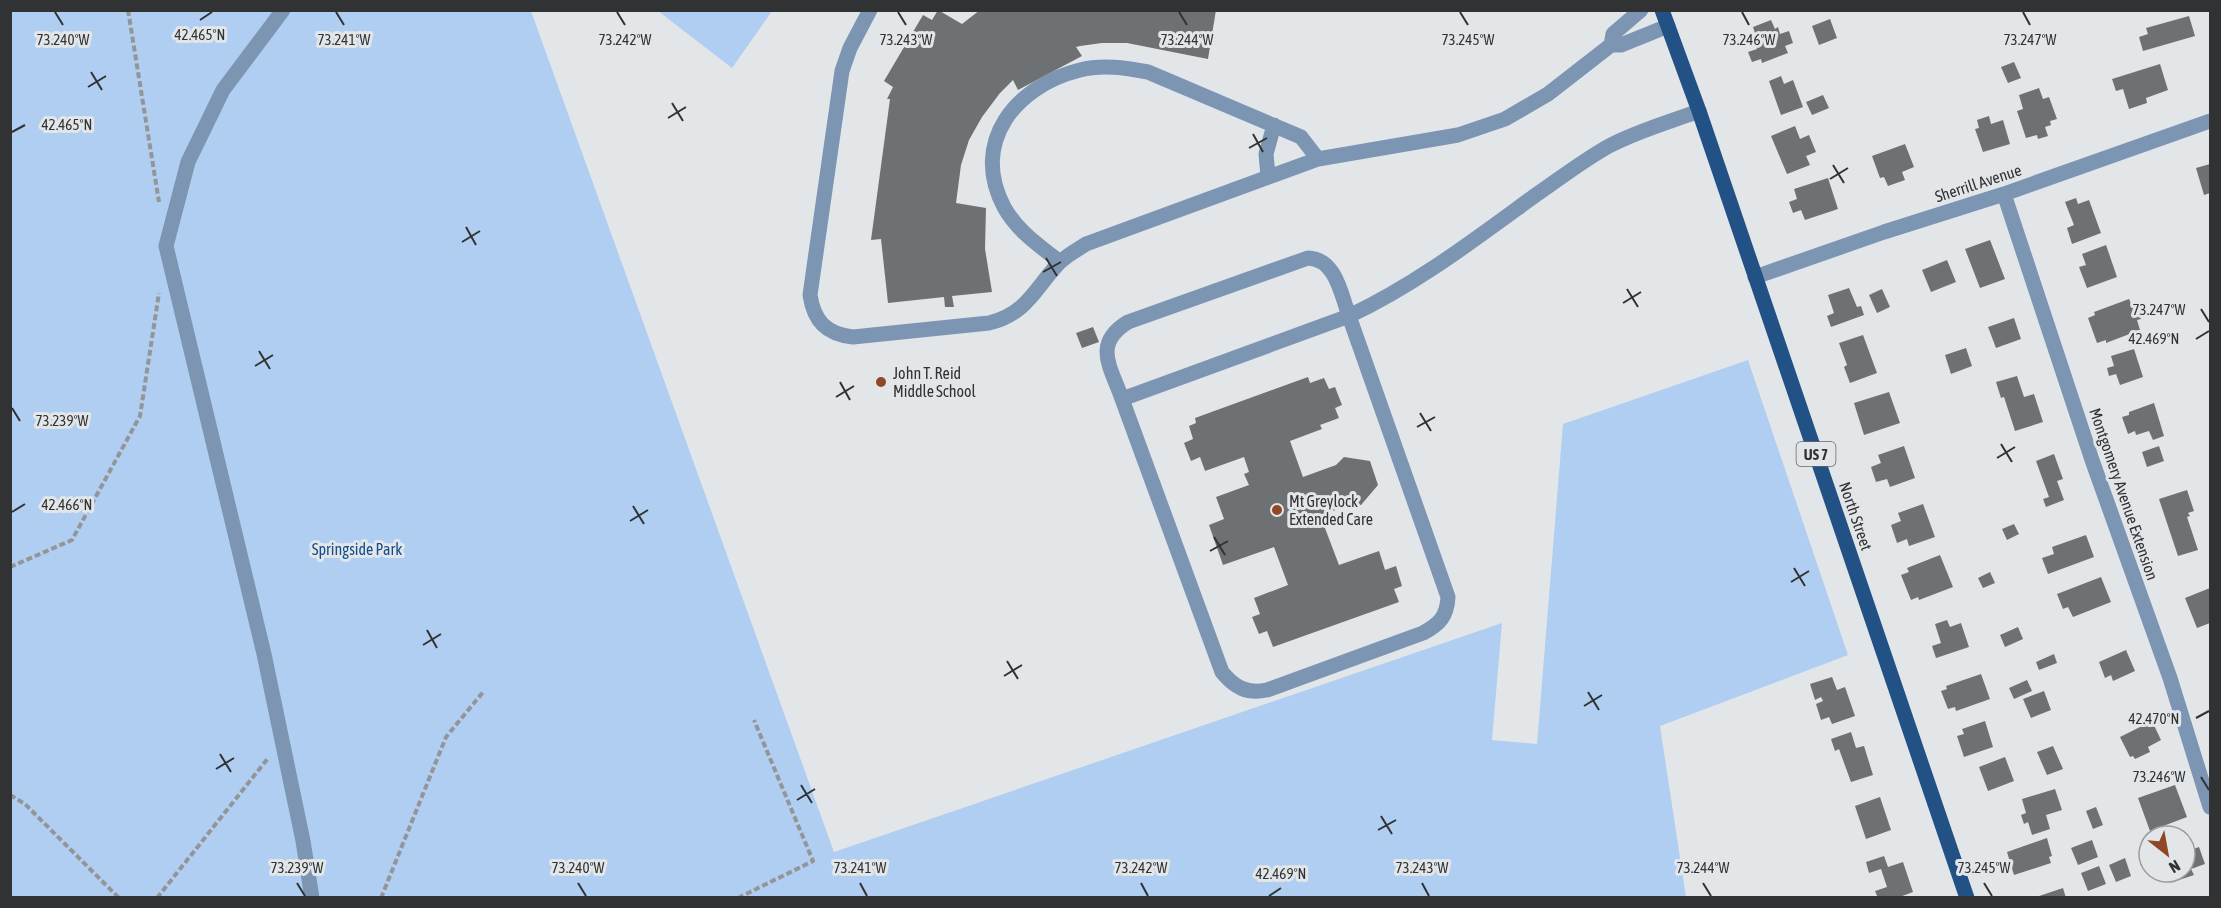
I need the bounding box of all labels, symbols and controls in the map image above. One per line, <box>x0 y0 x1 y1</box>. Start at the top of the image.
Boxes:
text: 42.465°N <box>175 26 225 43</box>
text: 73.240°W <box>37 31 90 48</box>
text: 73.241°W <box>318 31 371 48</box>
text: 73.242°W <box>599 31 652 48</box>
text: 73.243°W <box>880 31 933 48</box>
text: 73.244°W <box>1161 31 1214 48</box>
text: 73.245°W <box>1442 31 1495 48</box>
text: 73.246°W <box>1723 31 1776 48</box>
text: 73.247°W <box>2004 31 2057 48</box>
text: 42.465°N <box>42 116 92 133</box>
street label: Sherrill Avenue <box>1933 161 2023 205</box>
text: 73.247°W <box>2133 301 2186 318</box>
text: 42.469°N <box>2129 330 2179 347</box>
place label: John T. Reid Middle School <box>893 364 977 400</box>
marker: John T. Reid Middle School <box>874 375 888 389</box>
street label: Montgomery Avenue Extension <box>2085 406 2162 583</box>
text: 73.239°W <box>36 412 89 429</box>
road number: US 7 <box>1796 442 1836 466</box>
street label: North Street <box>1836 479 1876 553</box>
place label: Mt Greylock Extended Care <box>1289 492 1373 528</box>
text: 42.466°N <box>42 496 92 513</box>
marker: Mt Greylock Extended Care <box>1270 503 1284 517</box>
park label: Springside Park <box>312 540 402 559</box>
text: 42.470°N <box>2129 710 2179 727</box>
text: 73.246°W <box>2133 768 2186 785</box>
north arrow <box>2137 824 2197 884</box>
text: N <box>2166 857 2183 877</box>
text: 73.239°W <box>271 859 324 876</box>
text: 73.240°W <box>552 859 605 876</box>
text: 73.241°W <box>834 859 887 876</box>
text: 73.242°W <box>1115 859 1168 876</box>
text: 73.243°W <box>1396 859 1449 876</box>
text: 73.244°W <box>1677 859 1730 876</box>
text: 73.245°W <box>1958 859 2011 876</box>
text: 42.469°N <box>1256 865 1306 882</box>

